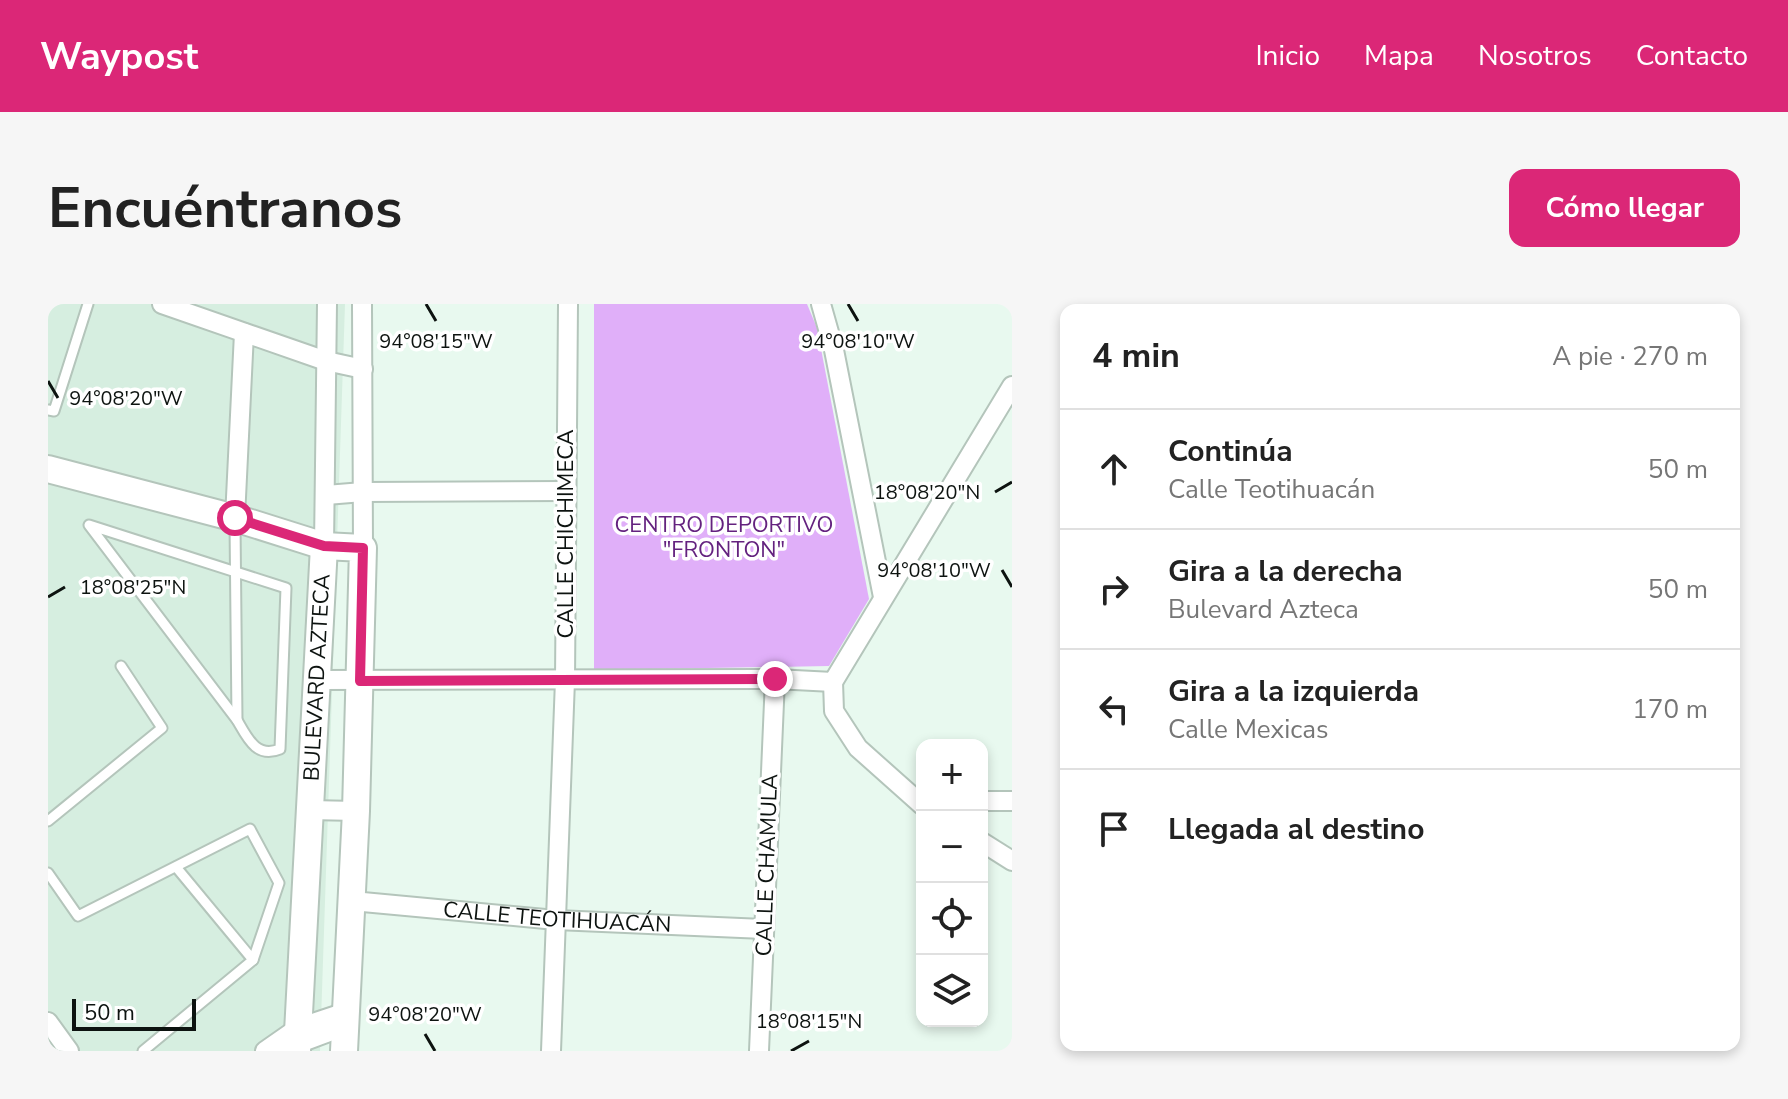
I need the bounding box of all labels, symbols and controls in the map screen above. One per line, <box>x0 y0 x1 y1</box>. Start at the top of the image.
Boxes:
text: Waypost <box>40 31 198 82</box>
text: Inicio <box>1255 37 1320 75</box>
text: Mapa <box>1364 37 1434 75</box>
text: Nosotros <box>1478 37 1592 75</box>
text: Contacto <box>1636 37 1748 75</box>
button: Cómo llegar <box>1509 169 1740 247</box>
text: Encuéntranos <box>48 170 402 247</box>
text: 94°08'15"W <box>379 328 493 355</box>
text: 94°08'10"W <box>801 328 915 355</box>
text: 4 min <box>1092 333 1180 379</box>
text: A pie · 270 m <box>1552 339 1708 374</box>
text: 94°08'20"W <box>69 385 183 412</box>
street label: CALLE CHICHIMECA <box>551 429 581 639</box>
text: Continúa <box>1168 431 1293 472</box>
icon: ahead <box>1092 447 1136 491</box>
text: 50 m <box>1648 452 1708 487</box>
text: Calle Teotihuacán <box>1168 472 1375 507</box>
text: 18°08'20"N <box>874 479 980 506</box>
route start <box>217 500 253 536</box>
park label: CENTRO DEPORTIVO "FRONTON" <box>615 510 833 565</box>
text: Gira a la derecha <box>1168 551 1403 592</box>
text: 94°08'10"W <box>877 557 991 584</box>
icon: right <box>1092 567 1136 611</box>
text: 50 m <box>1648 572 1708 607</box>
street label: BULEVARD AZTECA <box>296 573 337 782</box>
text: 18°08'25"N <box>80 574 186 601</box>
text: Bulevard Azteca <box>1168 592 1359 627</box>
route end <box>757 661 793 697</box>
text: Gira a la izquierda <box>1168 671 1419 712</box>
icon: left <box>1092 687 1136 731</box>
text: 170 m <box>1632 692 1708 727</box>
text: Calle Mexicas <box>1168 712 1328 747</box>
map controls <box>916 739 988 1027</box>
button: + <box>916 739 988 811</box>
street label: CALLE CHAMULA <box>749 773 785 957</box>
icon: arrive <box>1092 807 1136 851</box>
text: Llegada al destino <box>1168 809 1424 850</box>
button: − <box>916 811 988 883</box>
button: locate <box>916 883 988 955</box>
street label: CALLE TEOTIHUACÁN <box>442 895 672 940</box>
button: layers <box>916 955 988 1027</box>
scale bar <box>72 995 196 1031</box>
text: 50 m <box>84 998 135 1028</box>
text: 94°08'20"W <box>368 1001 482 1028</box>
text: 18°08'15"N <box>756 1008 862 1035</box>

